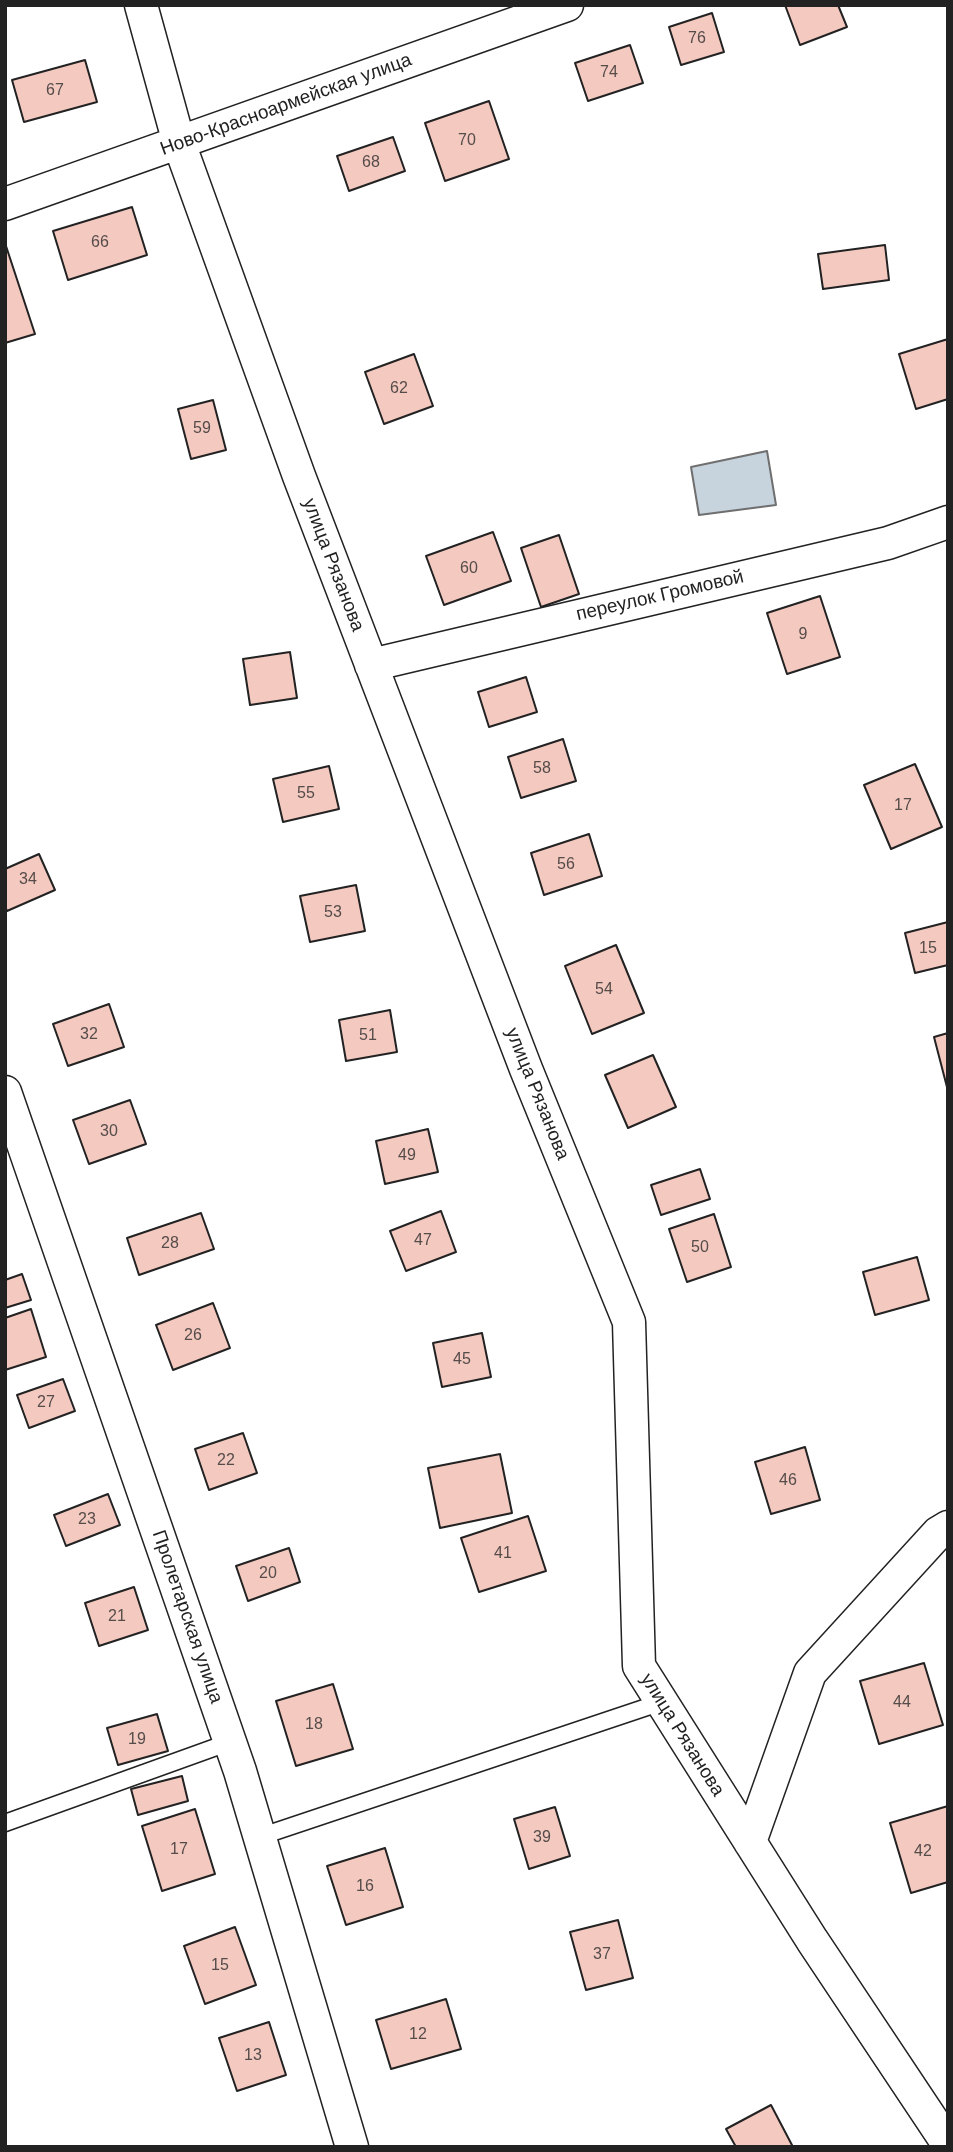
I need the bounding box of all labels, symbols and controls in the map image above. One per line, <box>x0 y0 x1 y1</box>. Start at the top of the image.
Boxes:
house number: 76 <box>688 29 706 49</box>
street label: Ново-Красноармейская улица <box>157 49 415 161</box>
house number: 74 <box>600 63 618 83</box>
house number: 67 <box>46 81 64 101</box>
house number: 70 <box>458 131 476 151</box>
house number: 68 <box>362 153 380 173</box>
house number: 66 <box>91 233 109 253</box>
house number: 62 <box>390 379 408 399</box>
house number: 59 <box>193 419 211 439</box>
street label: улица Рязанова <box>297 495 369 635</box>
house number: 60 <box>460 559 478 579</box>
street label: переулок Громовой <box>574 566 746 626</box>
house number: 9 <box>799 625 807 645</box>
house number: 58 <box>533 759 551 779</box>
house number: 55 <box>297 784 315 804</box>
house number: 17 <box>894 796 912 816</box>
house number: 56 <box>557 855 575 875</box>
house number: 34 <box>19 870 37 890</box>
house number: 53 <box>324 903 342 923</box>
house number: 15 <box>919 939 937 959</box>
house number: 54 <box>595 980 613 1000</box>
house number: 32 <box>80 1025 98 1045</box>
street label: улица Рязанова <box>500 1025 574 1163</box>
house number: 51 <box>359 1026 377 1046</box>
house number: 30 <box>100 1122 118 1142</box>
house number: 49 <box>398 1146 416 1166</box>
house number: 47 <box>414 1231 432 1251</box>
house number: 28 <box>161 1234 179 1254</box>
house number: 50 <box>691 1238 709 1258</box>
house number: 26 <box>184 1326 202 1346</box>
house number: 45 <box>453 1350 471 1370</box>
house number: 27 <box>37 1393 55 1413</box>
house number: 22 <box>217 1451 235 1471</box>
house number: 46 <box>779 1471 797 1491</box>
house number: 23 <box>78 1510 96 1530</box>
street label: Пролетарская улица <box>147 1527 227 1707</box>
house number: 41 <box>494 1544 512 1564</box>
house number: 20 <box>259 1564 277 1584</box>
house number: 21 <box>108 1607 126 1627</box>
street label: улица Рязанова <box>635 1669 729 1801</box>
house number: 44 <box>893 1693 911 1713</box>
house number: 18 <box>305 1715 323 1735</box>
house number: 19 <box>128 1730 146 1750</box>
house number: 39 <box>533 1828 551 1848</box>
house number: 17 <box>170 1840 188 1860</box>
house number: 42 <box>914 1842 932 1862</box>
house number: 16 <box>356 1877 374 1897</box>
house number: 37 <box>593 1945 611 1965</box>
house number: 15 <box>211 1956 229 1976</box>
house number: 12 <box>409 2025 427 2045</box>
house number: 13 <box>244 2046 262 2066</box>

